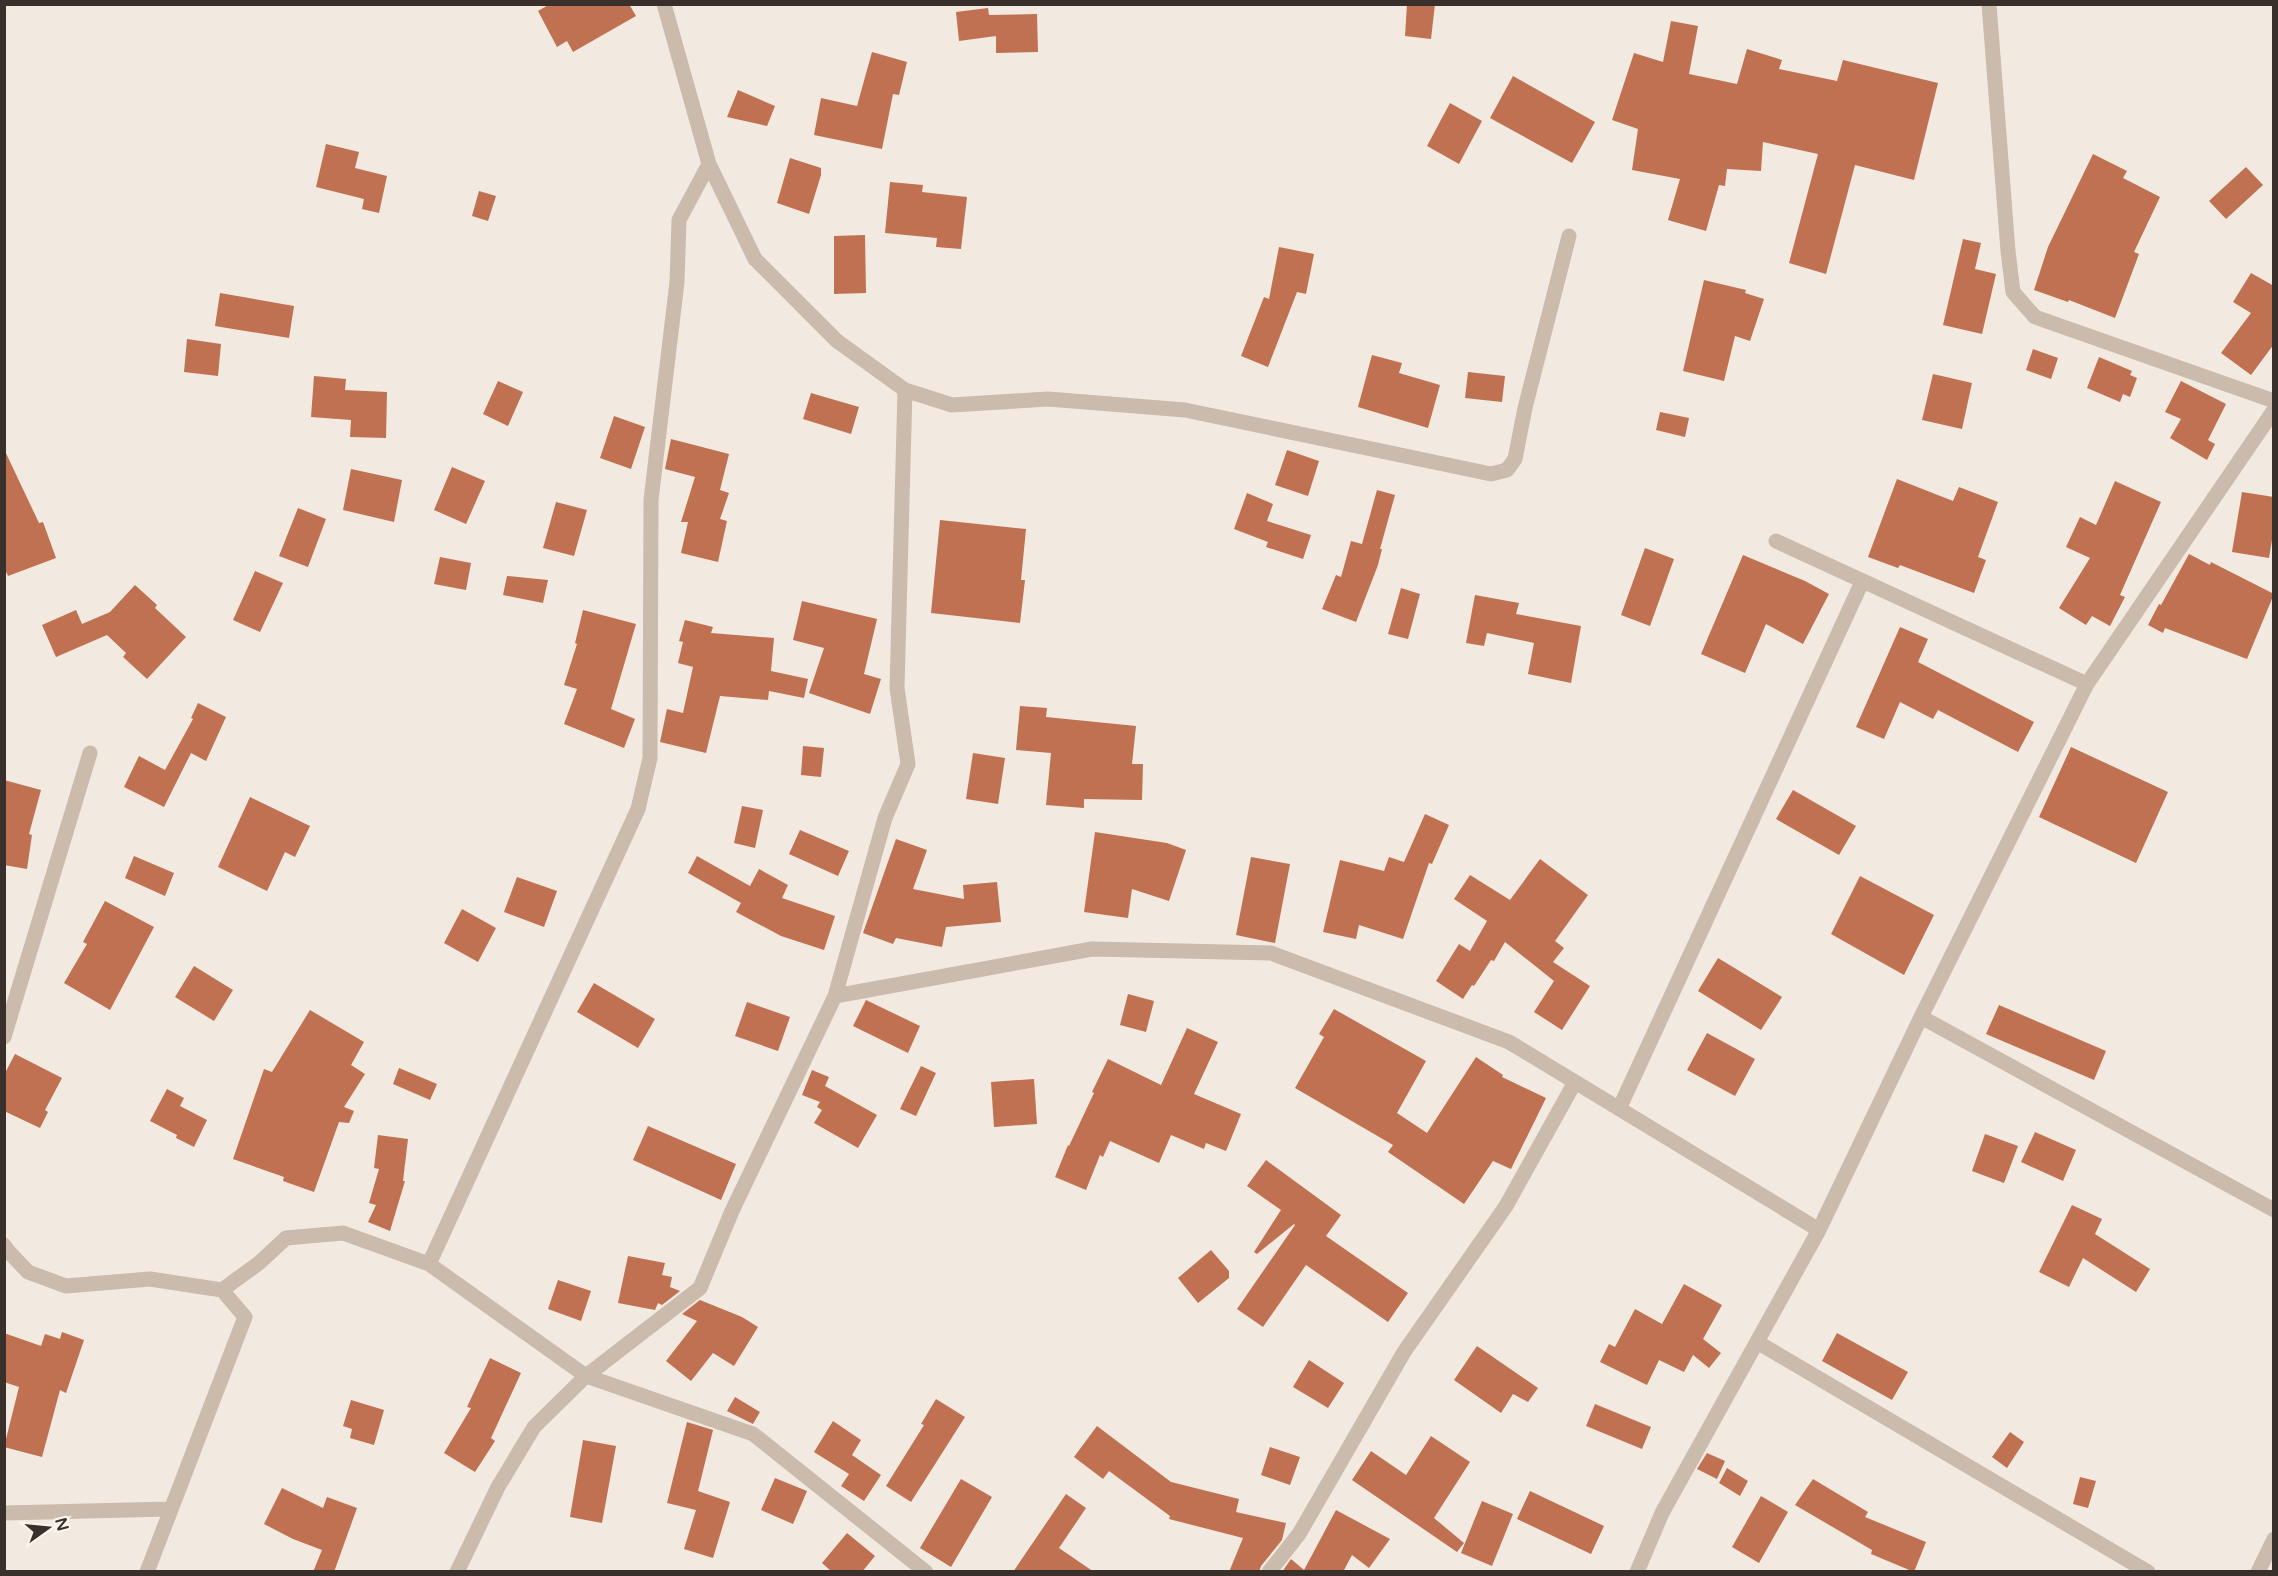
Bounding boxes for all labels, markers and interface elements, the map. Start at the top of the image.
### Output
north arrow [18,1498,78,1558]
text: N [50,1516,73,1533]

